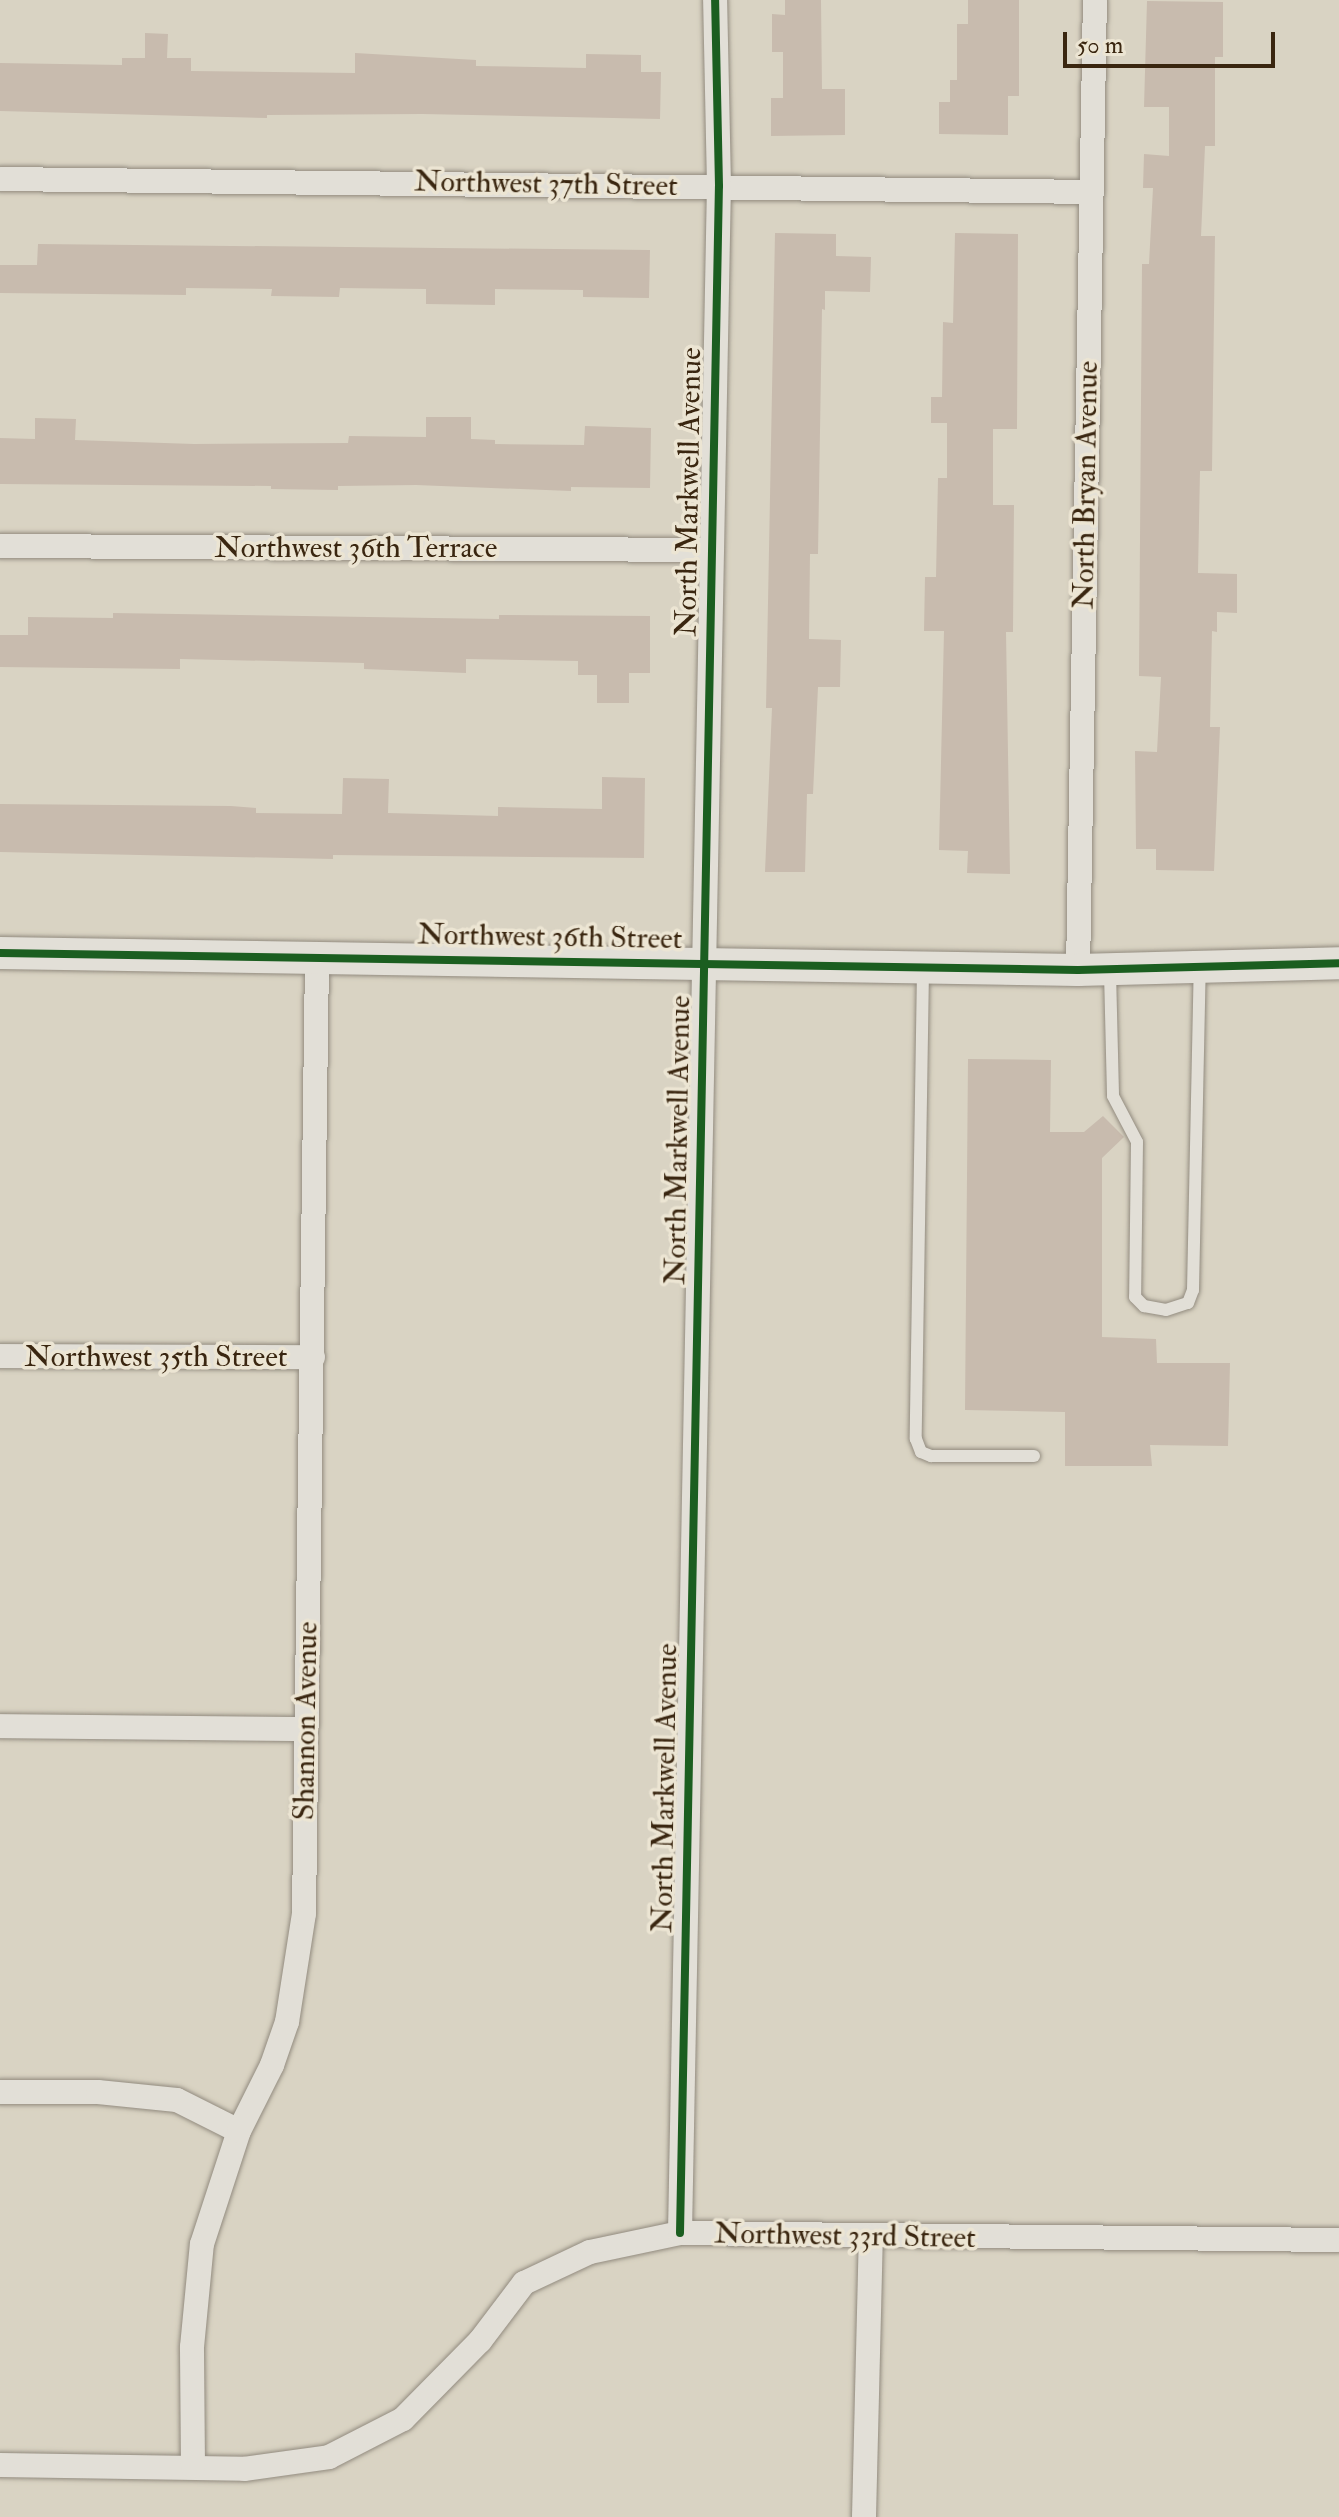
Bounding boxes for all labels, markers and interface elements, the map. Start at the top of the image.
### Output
scale bar [1067,16,1279,66]
text: 50 m [1077,30,1123,61]
street label: Northwest 37th Street [414,164,678,204]
street label: North Markwell Avenue [668,347,710,637]
street label: North Bryan Avenue [1066,361,1106,609]
street label: Northwest 36th Terrace [215,530,497,566]
street label: Northwest 36th Street [417,917,683,957]
street label: North Markwell Avenue [657,995,699,1285]
street label: Northwest 35th Street [25,1339,287,1375]
street label: Shannon Avenue [286,1621,326,1821]
street label: North Markwell Avenue [644,1643,686,1933]
street label: Northwest 33rd Street [714,2216,976,2256]

